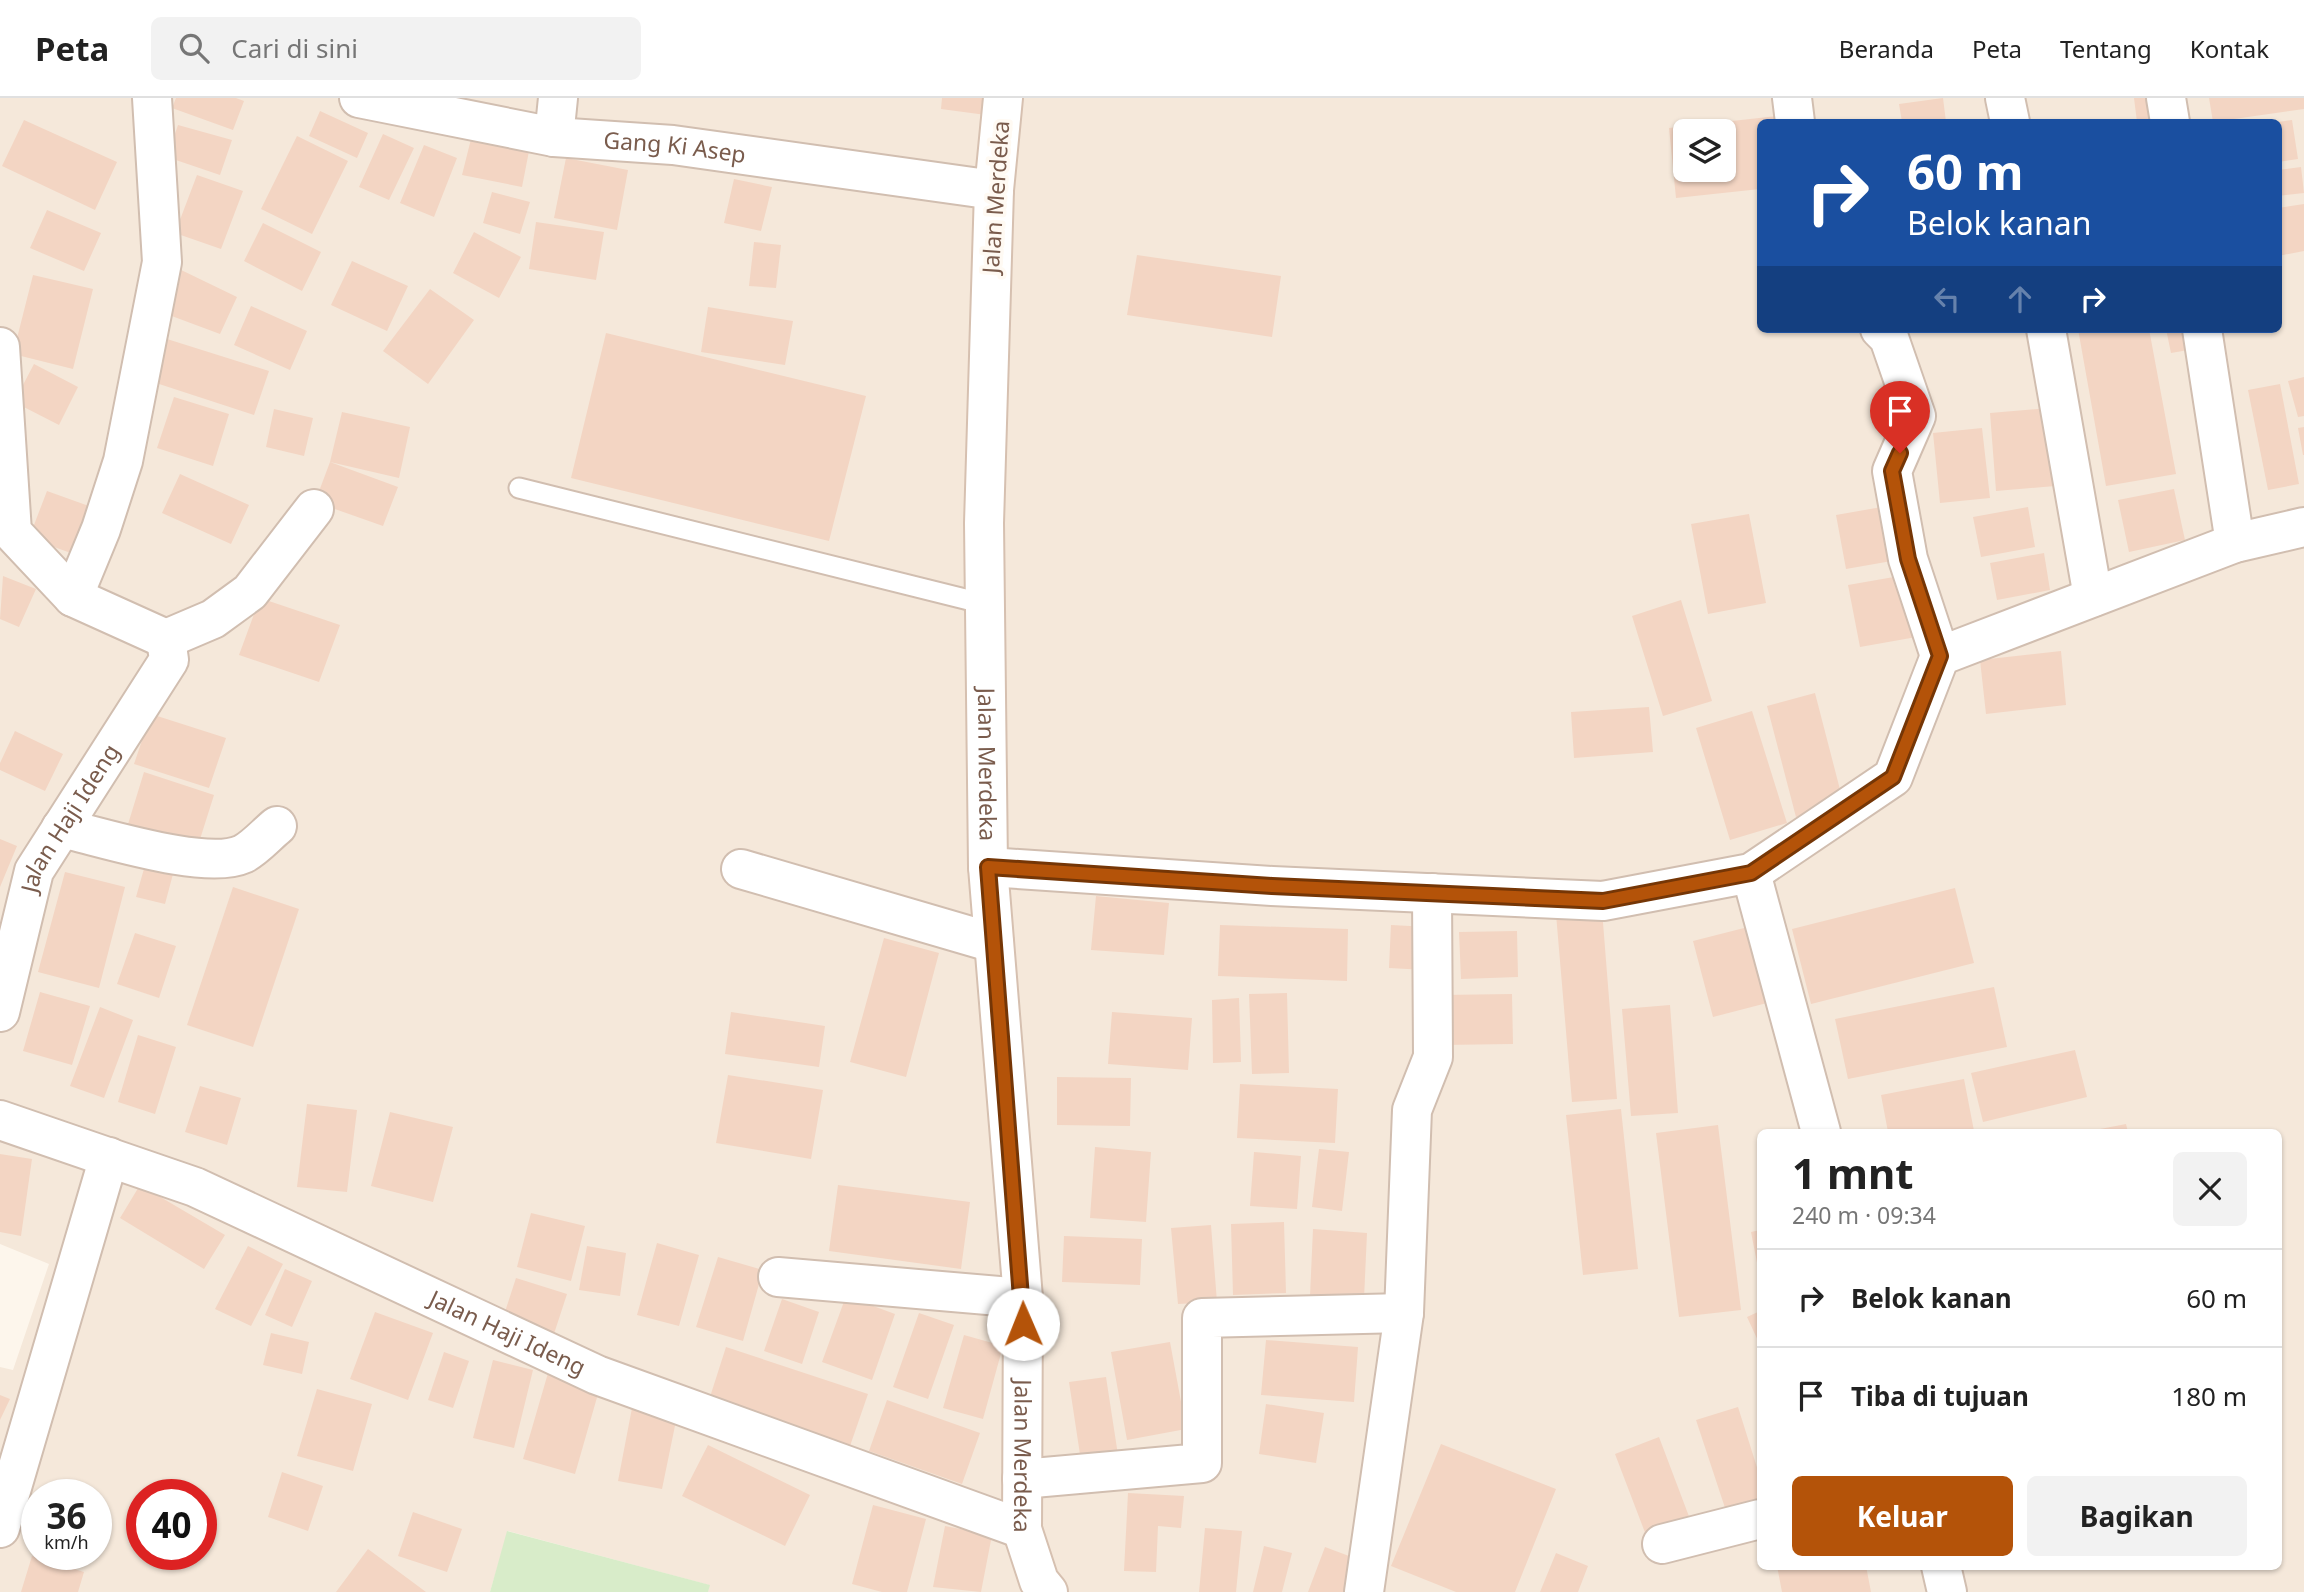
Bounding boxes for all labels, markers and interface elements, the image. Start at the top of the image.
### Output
search box [151,17,641,80]
text: Peta [35,26,109,71]
icon: search [175,29,213,67]
text: Cari di sini [231,30,358,66]
text: Beranda [1839,32,1934,65]
text: Peta [1972,32,2022,65]
text: Tentang [2060,32,2152,65]
text: Kontak [2190,32,2269,65]
street label: Jalan Merdeka [974,119,1016,277]
map controls [1673,119,1736,182]
button: layers [1673,119,1736,182]
street label: Gang Ki Asep [602,123,748,170]
text: 60 m [1907,138,2024,204]
icon: right [1792,147,1883,238]
text: Belok kanan [1907,201,2091,244]
icon: left [1928,280,1966,318]
icon: ahead [2001,280,2039,318]
icon: right [2074,280,2112,318]
pin [1870,381,1930,453]
icon: arrive [1881,392,1919,430]
street label: Jalan Merdeka [971,685,1005,841]
street label: Jalan Haji Ideng [12,737,126,898]
text: 1 mnt [1792,1144,1913,1201]
button: close [2173,1152,2247,1226]
text: 240 m · 09:34 [1792,1199,1936,1231]
icon: right [1792,1279,1830,1317]
text: Belok kanan [1851,1280,2012,1316]
text: 60 m [2186,1280,2247,1316]
street label: Jalan Haji Ideng [422,1281,591,1383]
position arrow [986,1287,1060,1361]
street label: Jalan Merdeka [1007,1377,1040,1533]
icon: arrive [1792,1377,1830,1415]
text: Tiba di tujuan [1851,1378,2029,1414]
text: 180 m [2171,1378,2247,1414]
button: Keluar [1792,1476,2013,1556]
button: Bagikan [2027,1476,2247,1556]
speed limit sign: 40 [126,1479,217,1570]
text: 36 [46,1492,87,1539]
text: km/h [44,1530,89,1554]

